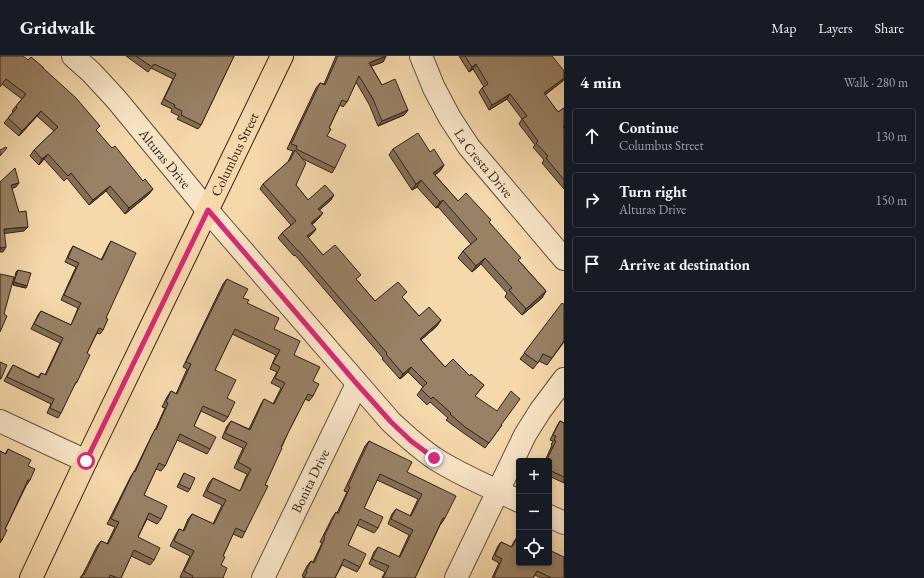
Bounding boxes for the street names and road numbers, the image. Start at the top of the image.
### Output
street label: Columbus Street [206,109,263,199]
street label: Alturas Drive [134,124,195,193]
street label: La Cresta Drive [450,125,517,202]
street label: Bonita Drive [287,445,333,516]

